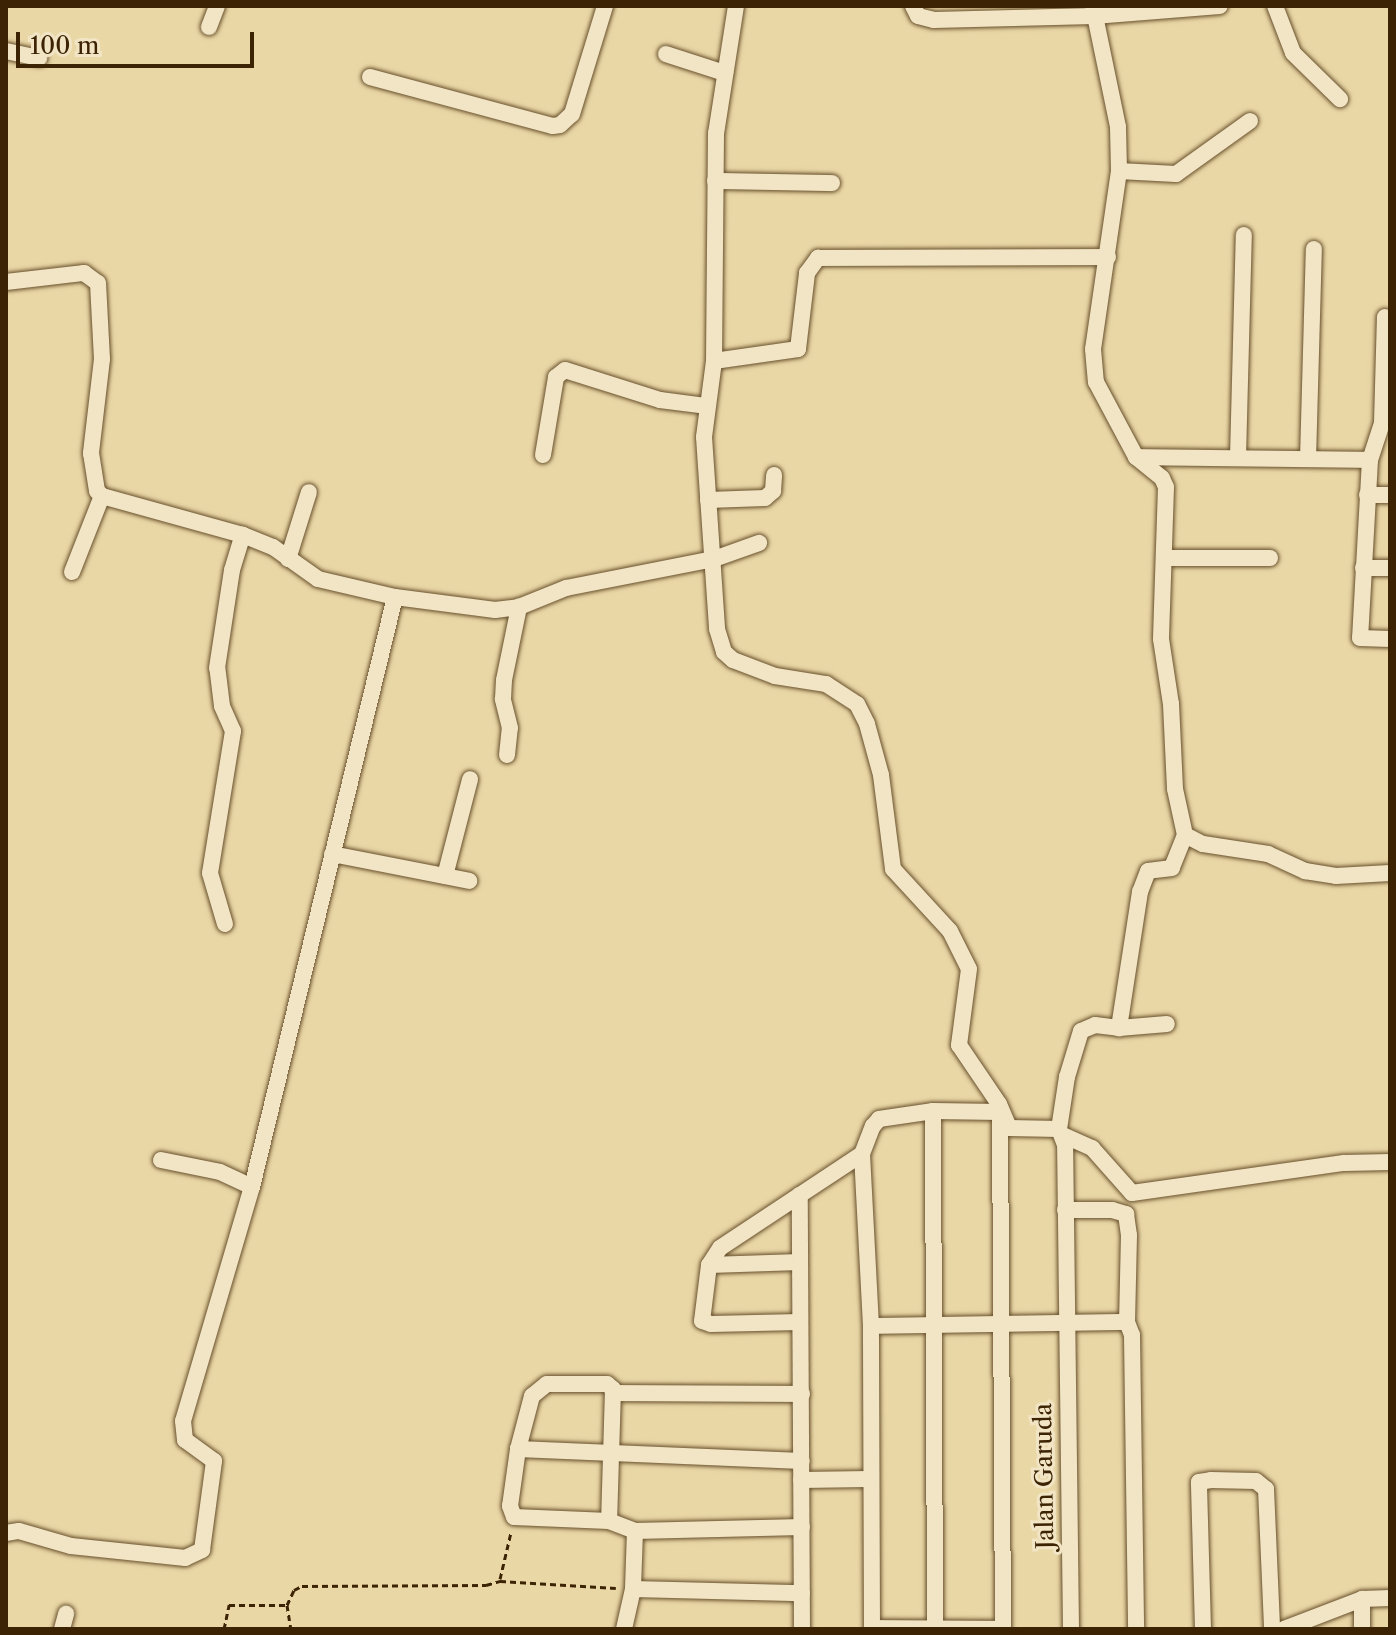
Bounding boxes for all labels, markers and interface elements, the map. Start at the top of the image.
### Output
scale bar [20,16,258,66]
text: 100 m [30,31,99,60]
street label: Jalan Garuda [1028,1403,1060,1549]

